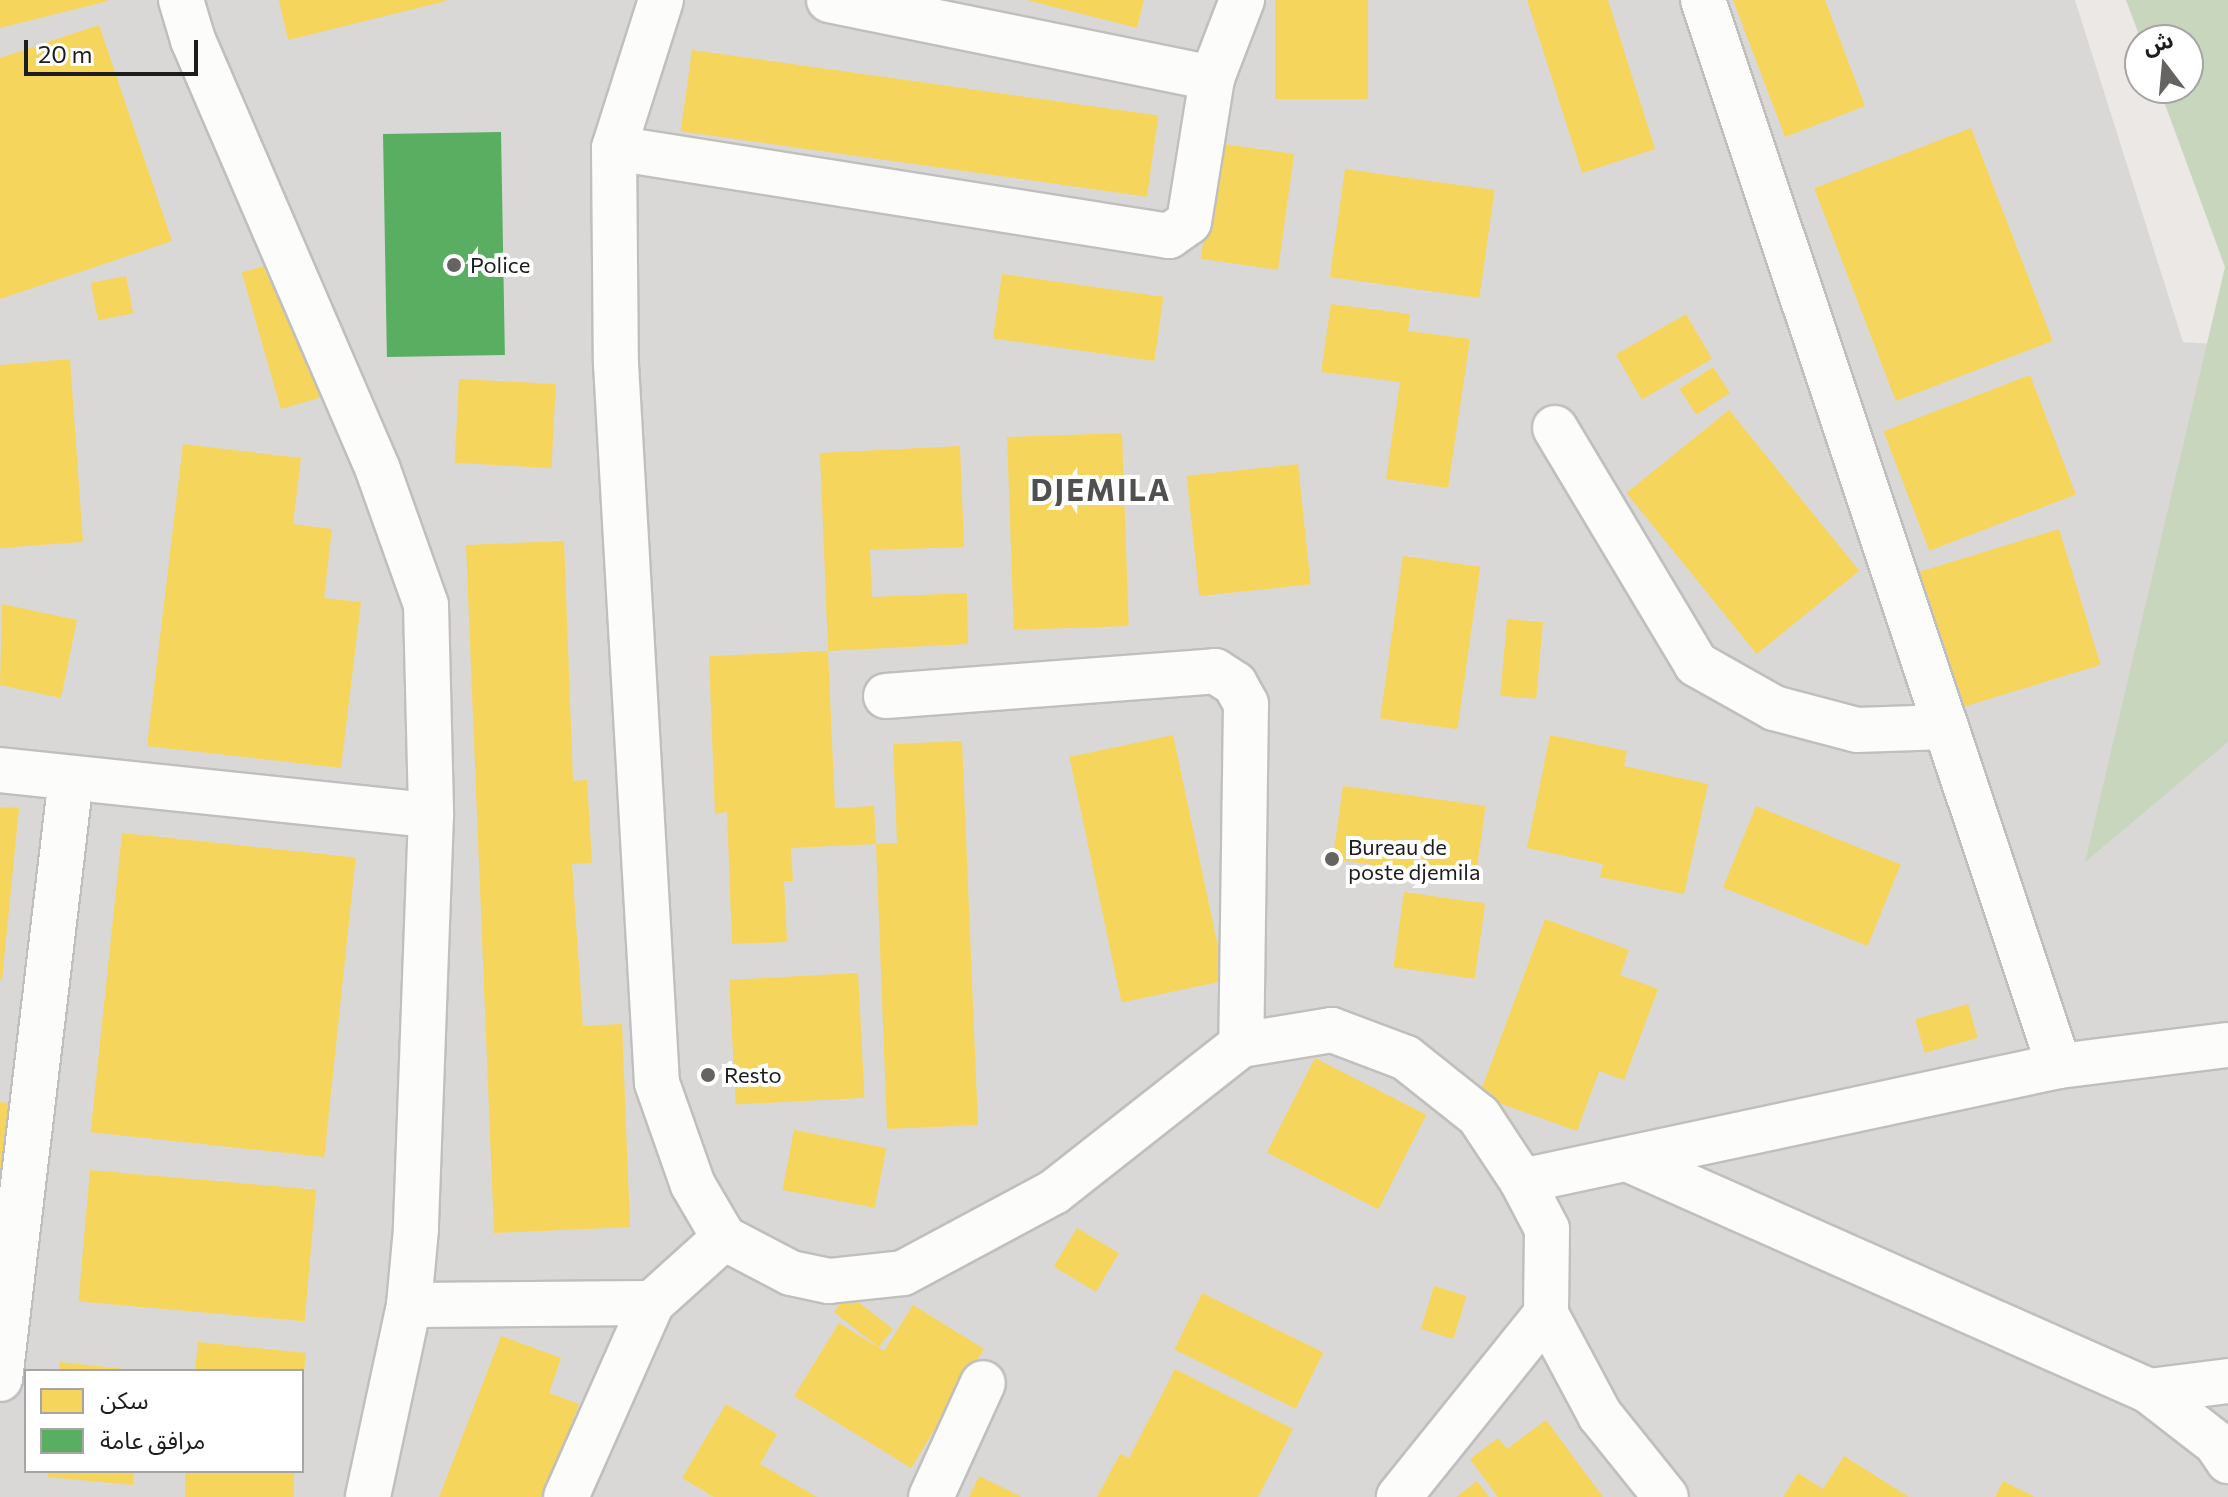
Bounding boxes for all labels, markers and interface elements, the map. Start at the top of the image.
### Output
scale bar [28,24,202,74]
north arrow [2124,24,2204,104]
text: ش [2140,25,2176,60]
text: 20 m [38,39,92,68]
place label: Police [470,252,530,278]
marker: Police [445,256,463,274]
district label: DJEMILA [1031,471,1171,507]
place label: Bureau de poste djemila [1348,833,1480,884]
marker: Bureau de poste djemila [1323,850,1341,868]
place label: Resto [724,1062,782,1088]
marker: Resto [699,1066,717,1084]
legend [24,1369,304,1473]
text: سكن [100,1385,149,1414]
text: مرافق عامة [100,1425,205,1454]

